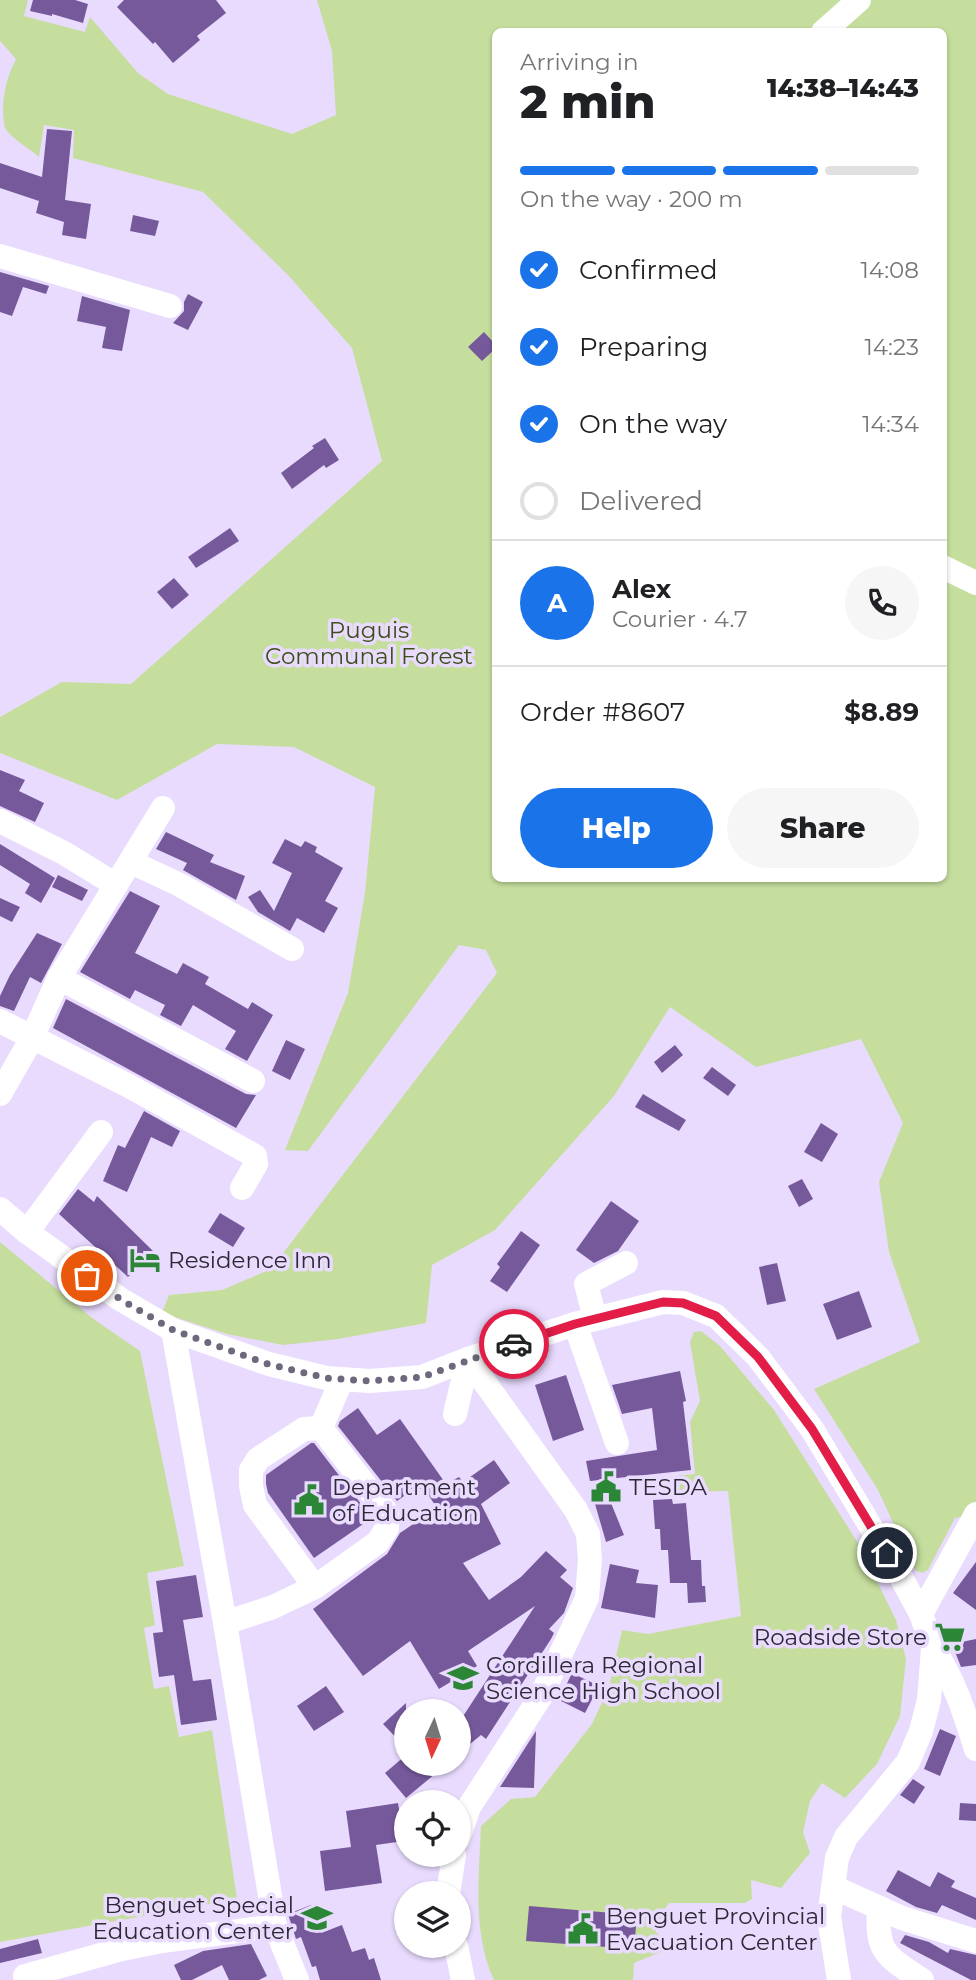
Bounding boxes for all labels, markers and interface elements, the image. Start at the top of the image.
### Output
text: Arriving in [520,48,639,76]
text: 14:38–14:43 [767,72,919,104]
text: 2 min [520,73,655,130]
text: On the way · 200 m [520,185,743,213]
icon: check [520,251,558,289]
text: Confirmed [579,254,718,286]
text: 14:08 [861,256,919,284]
icon: check [520,328,558,366]
text: Preparing [579,331,708,363]
text: 14:23 [864,333,919,361]
icon: check [520,405,558,443]
text: On the way [579,408,727,440]
text: 14:34 [862,410,919,438]
text: Delivered [579,485,703,517]
button: phone [845,566,919,640]
text: Alex [612,573,671,605]
text: A [547,587,567,619]
text: Courier · 4.7 [612,605,748,633]
park label: Puguis Communal Forest [265,616,473,670]
text: Order #8607 [520,696,685,728]
text: $8.89 [844,696,919,728]
button: Help [520,788,713,868]
button: Share [727,788,919,868]
hotel icon: Residence Inn [128,1243,162,1277]
pin [57,1246,117,1306]
place label: Residence Inn [168,1246,332,1274]
icon: bag [68,1257,106,1295]
courier [479,1309,549,1379]
icon: car [495,1325,533,1363]
public building icon: TESDA [589,1470,623,1504]
place label: Department of Education [332,1473,479,1527]
place label: TESDA [629,1473,708,1501]
public building icon: Department of Education [292,1483,326,1517]
pin [857,1523,917,1583]
icon: home [868,1534,906,1572]
supermarket icon: Roadside Store [933,1620,967,1654]
place label: Roadside Store [754,1623,927,1651]
place label: Cordillera Regional Science High School [486,1651,721,1705]
school or university icon: Cordillera Regional Science High School [446,1661,480,1695]
north arrow [394,1699,471,1776]
map controls [394,1699,471,1958]
button: locate [394,1790,471,1867]
button: layers [394,1881,471,1958]
place label: Benguet Special Education Center [92,1891,294,1945]
school or university icon: Benguet Special Education Center [300,1901,334,1935]
place label: Benguet Provincial Evacuation Center [606,1902,825,1956]
public building icon: Benguet Provincial Evacuation Center [566,1912,600,1946]

